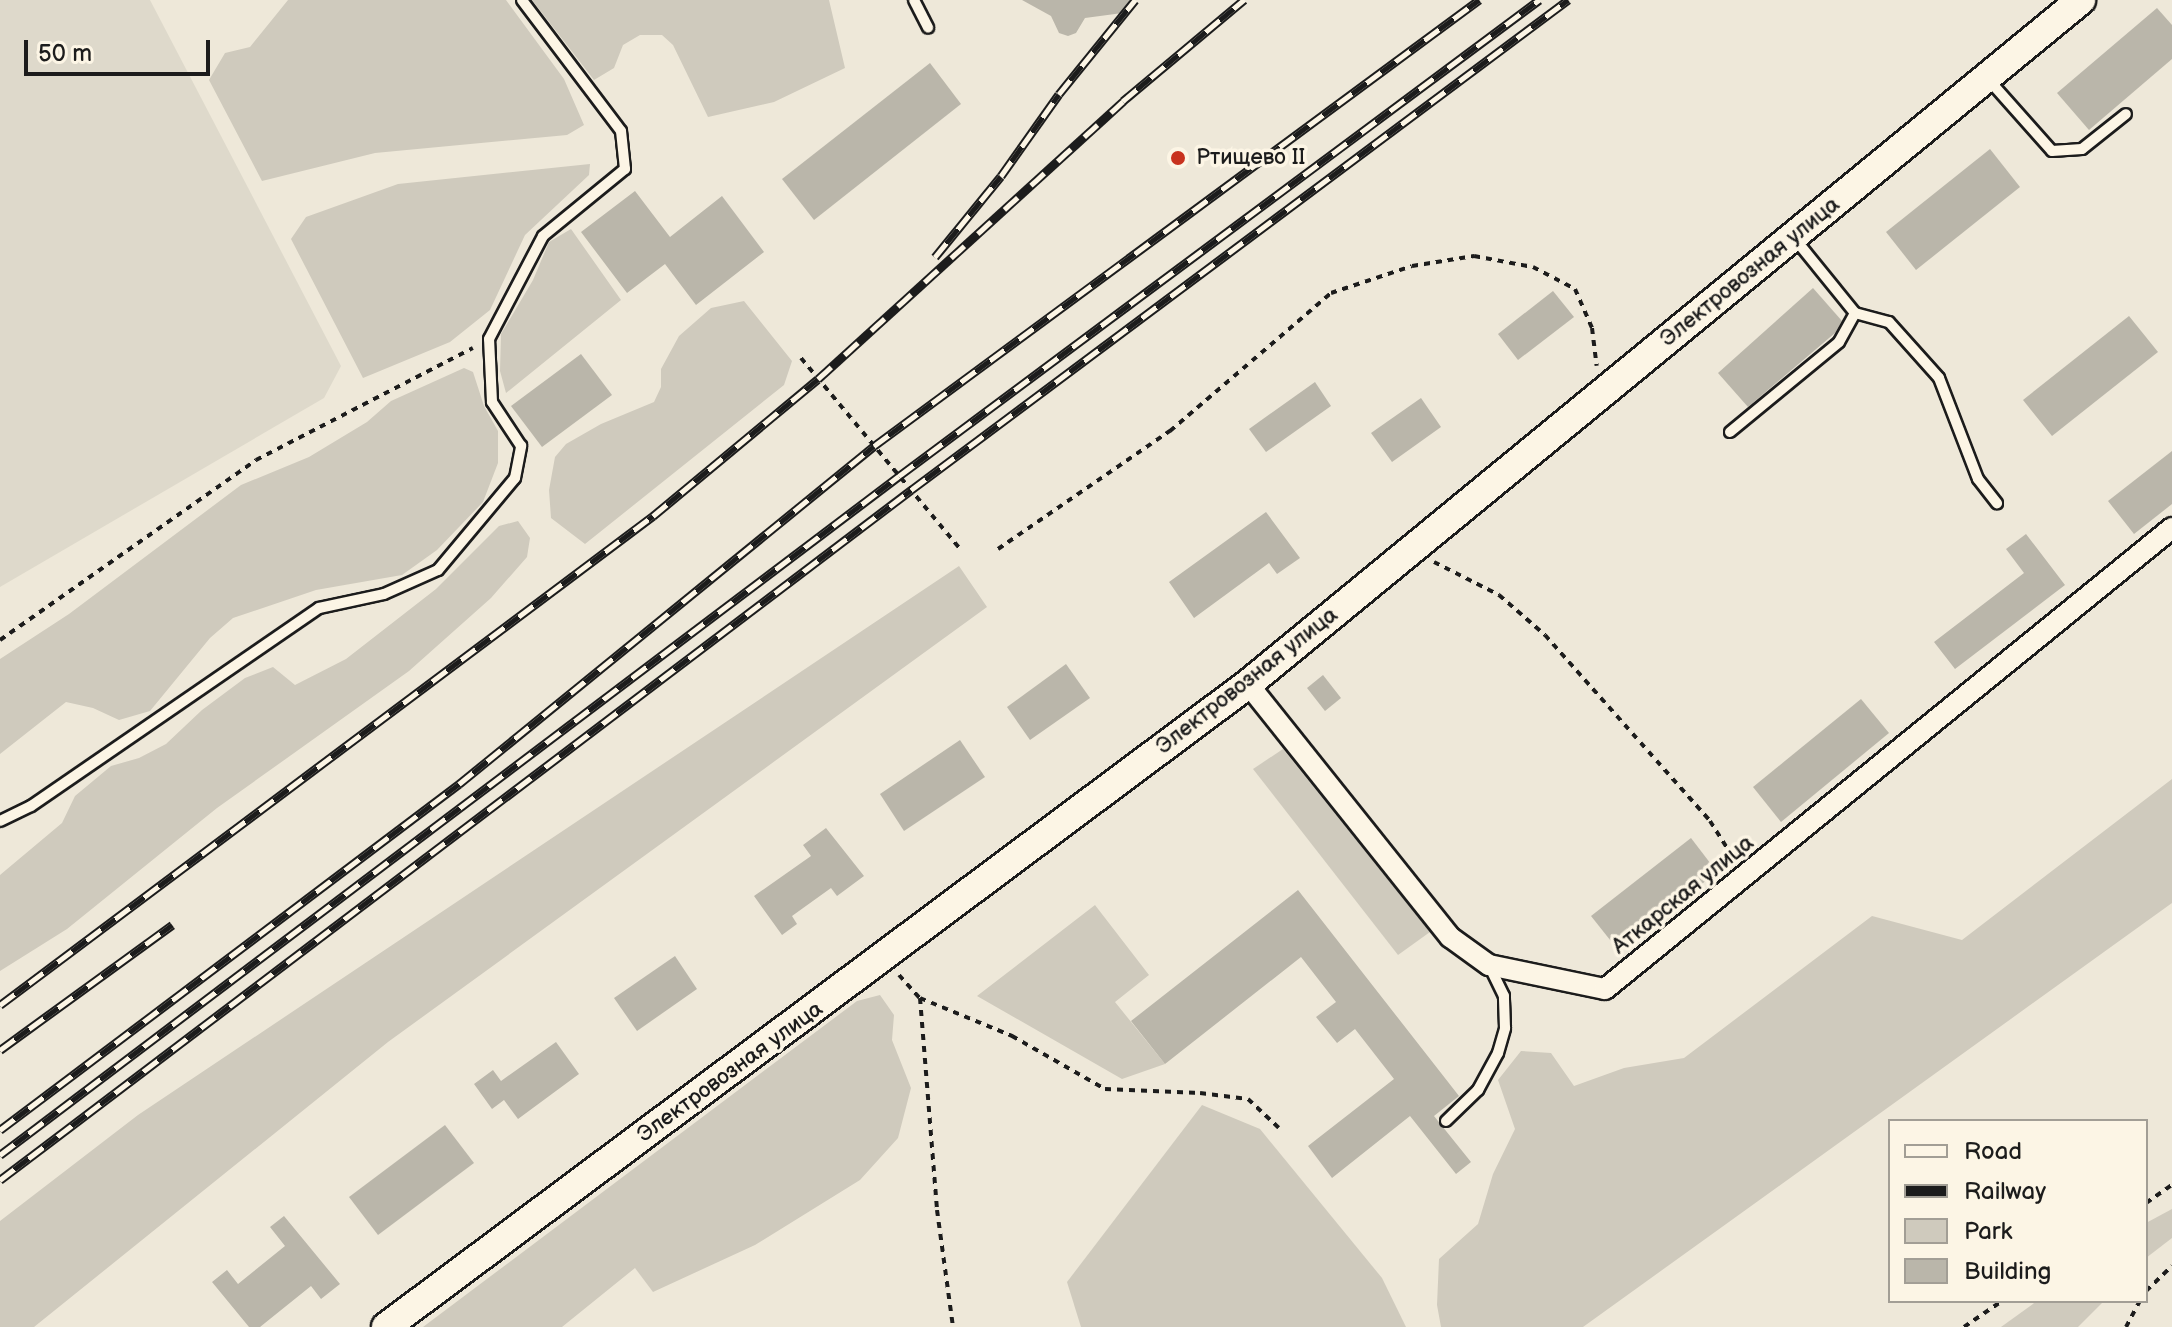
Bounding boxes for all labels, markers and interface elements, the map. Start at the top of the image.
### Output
scale bar [28,24,214,74]
text: 50 m [38,39,92,68]
place label: Ртищево II [1196,145,1305,171]
marker: Ртищево II [1167,147,1189,169]
street label: Электровозная улица [1655,191,1845,353]
street label: Электровозная улица [1151,602,1343,760]
street label: Аткарская улица [1607,830,1759,960]
street label: Электровозная улица [632,996,828,1148]
legend [1888,1119,2148,1303]
text: Road [1964,1137,2022,1166]
text: Railway [1964,1177,2046,1206]
text: Park [1964,1217,2012,1246]
text: Building [1964,1257,2051,1286]

